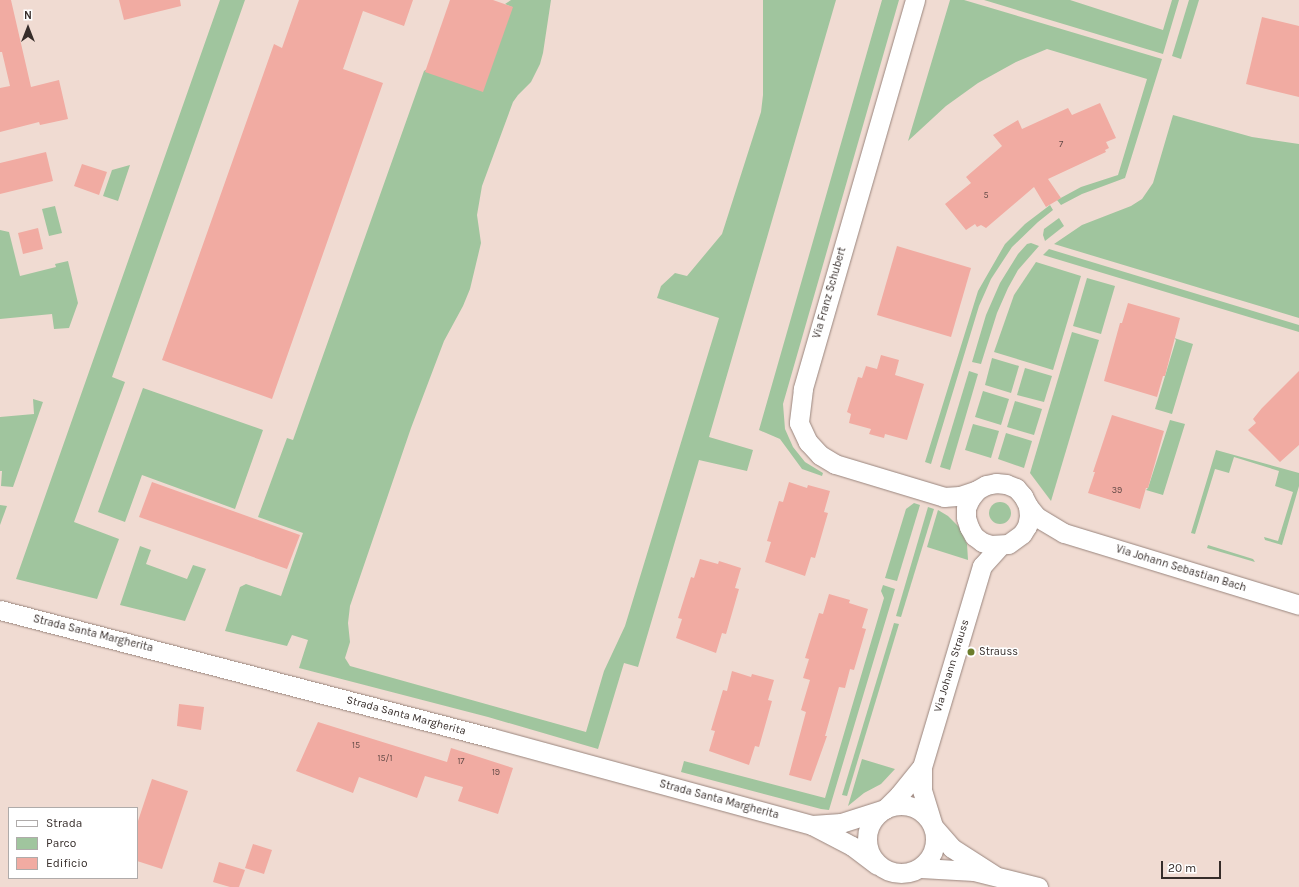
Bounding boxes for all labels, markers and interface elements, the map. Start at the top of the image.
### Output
north arrow [8,8,48,48]
text: N [24,9,32,22]
house number: 7 [1059,139,1063,149]
house number: 5 [983,190,989,200]
street label: Via Franz Schubert [811,246,849,340]
house number: 39 [1112,485,1122,495]
street label: Via Johann Sebastian Bach [1114,543,1248,595]
street label: Strada Santa Margherita [32,613,154,655]
street label: Via Johann Strauss [932,618,972,714]
place label: Strauss [979,645,1018,659]
marker: Strauss [966,647,976,657]
street label: Strada Santa Margherita [345,694,467,738]
house number: 15 [352,740,360,750]
house number: 15/1 [378,753,392,763]
house number: 17 [457,756,465,766]
house number: 19 [492,767,500,777]
street label: Strada Santa Margherita [658,778,780,822]
legend [8,807,138,879]
text: Strada [46,816,82,830]
text: Parco [46,836,76,850]
scale bar [1163,853,1223,879]
text: Edificio [46,856,87,870]
text: 20 m [1168,861,1196,875]

